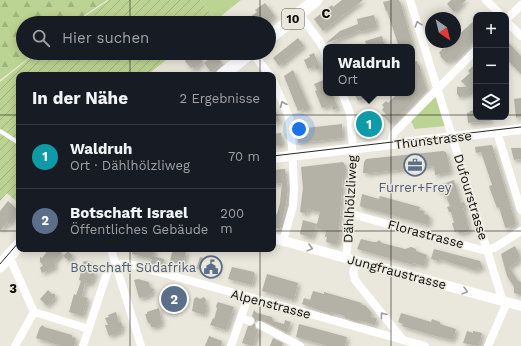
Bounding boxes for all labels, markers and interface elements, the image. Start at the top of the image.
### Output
text: C [322,6,331,21]
road number: 10 [282,9,304,29]
north arrow [425,12,461,48]
map controls [473,12,509,120]
button: + [473,12,509,48]
search box [16,16,276,60]
one-way arrow [414,21,423,28]
icon: search [30,27,52,49]
text: Hier suchen [62,29,149,47]
popup [323,44,415,96]
button: − [473,48,509,84]
text: Waldruh [338,54,400,72]
text: Ort [338,72,358,87]
button: layers [473,84,509,120]
text: In der Nähe [32,88,128,108]
text: 2 Ergebnisse [179,91,260,106]
one-way arrow [280,101,288,108]
pin: 1 [356,109,382,139]
your location [289,119,309,139]
street label: Thunstrasse [394,128,472,152]
text: Waldruh [70,140,132,158]
text: 1 [42,149,48,164]
text: 70 m [228,149,260,164]
office icon: Furrer+Frey [402,152,428,178]
street label: Dufourstrasse [451,152,491,242]
street label: Dählhölzliweg [340,155,360,243]
text: Ort · Dählhölzliweg [70,158,190,173]
place label: Furrer+Frey [379,180,452,195]
text: Botschaft Israel [70,204,188,222]
text: 200 m [220,206,244,236]
text: 2 [41,213,49,228]
street label: Florastrasse [386,217,466,251]
text: Öffentliches Gebäude [70,222,208,237]
one-way arrow [306,243,313,252]
street label: Jungfraustrasse [346,252,448,292]
public building icon: Botschaft Südafrika [198,254,224,280]
place label: Botschaft Südafrika [70,260,197,275]
text: 3 [9,281,17,296]
pin: 2 [161,284,187,314]
street label: Alpenstrasse [229,286,313,322]
one-way arrow [461,286,468,295]
one-way arrow [381,313,388,320]

